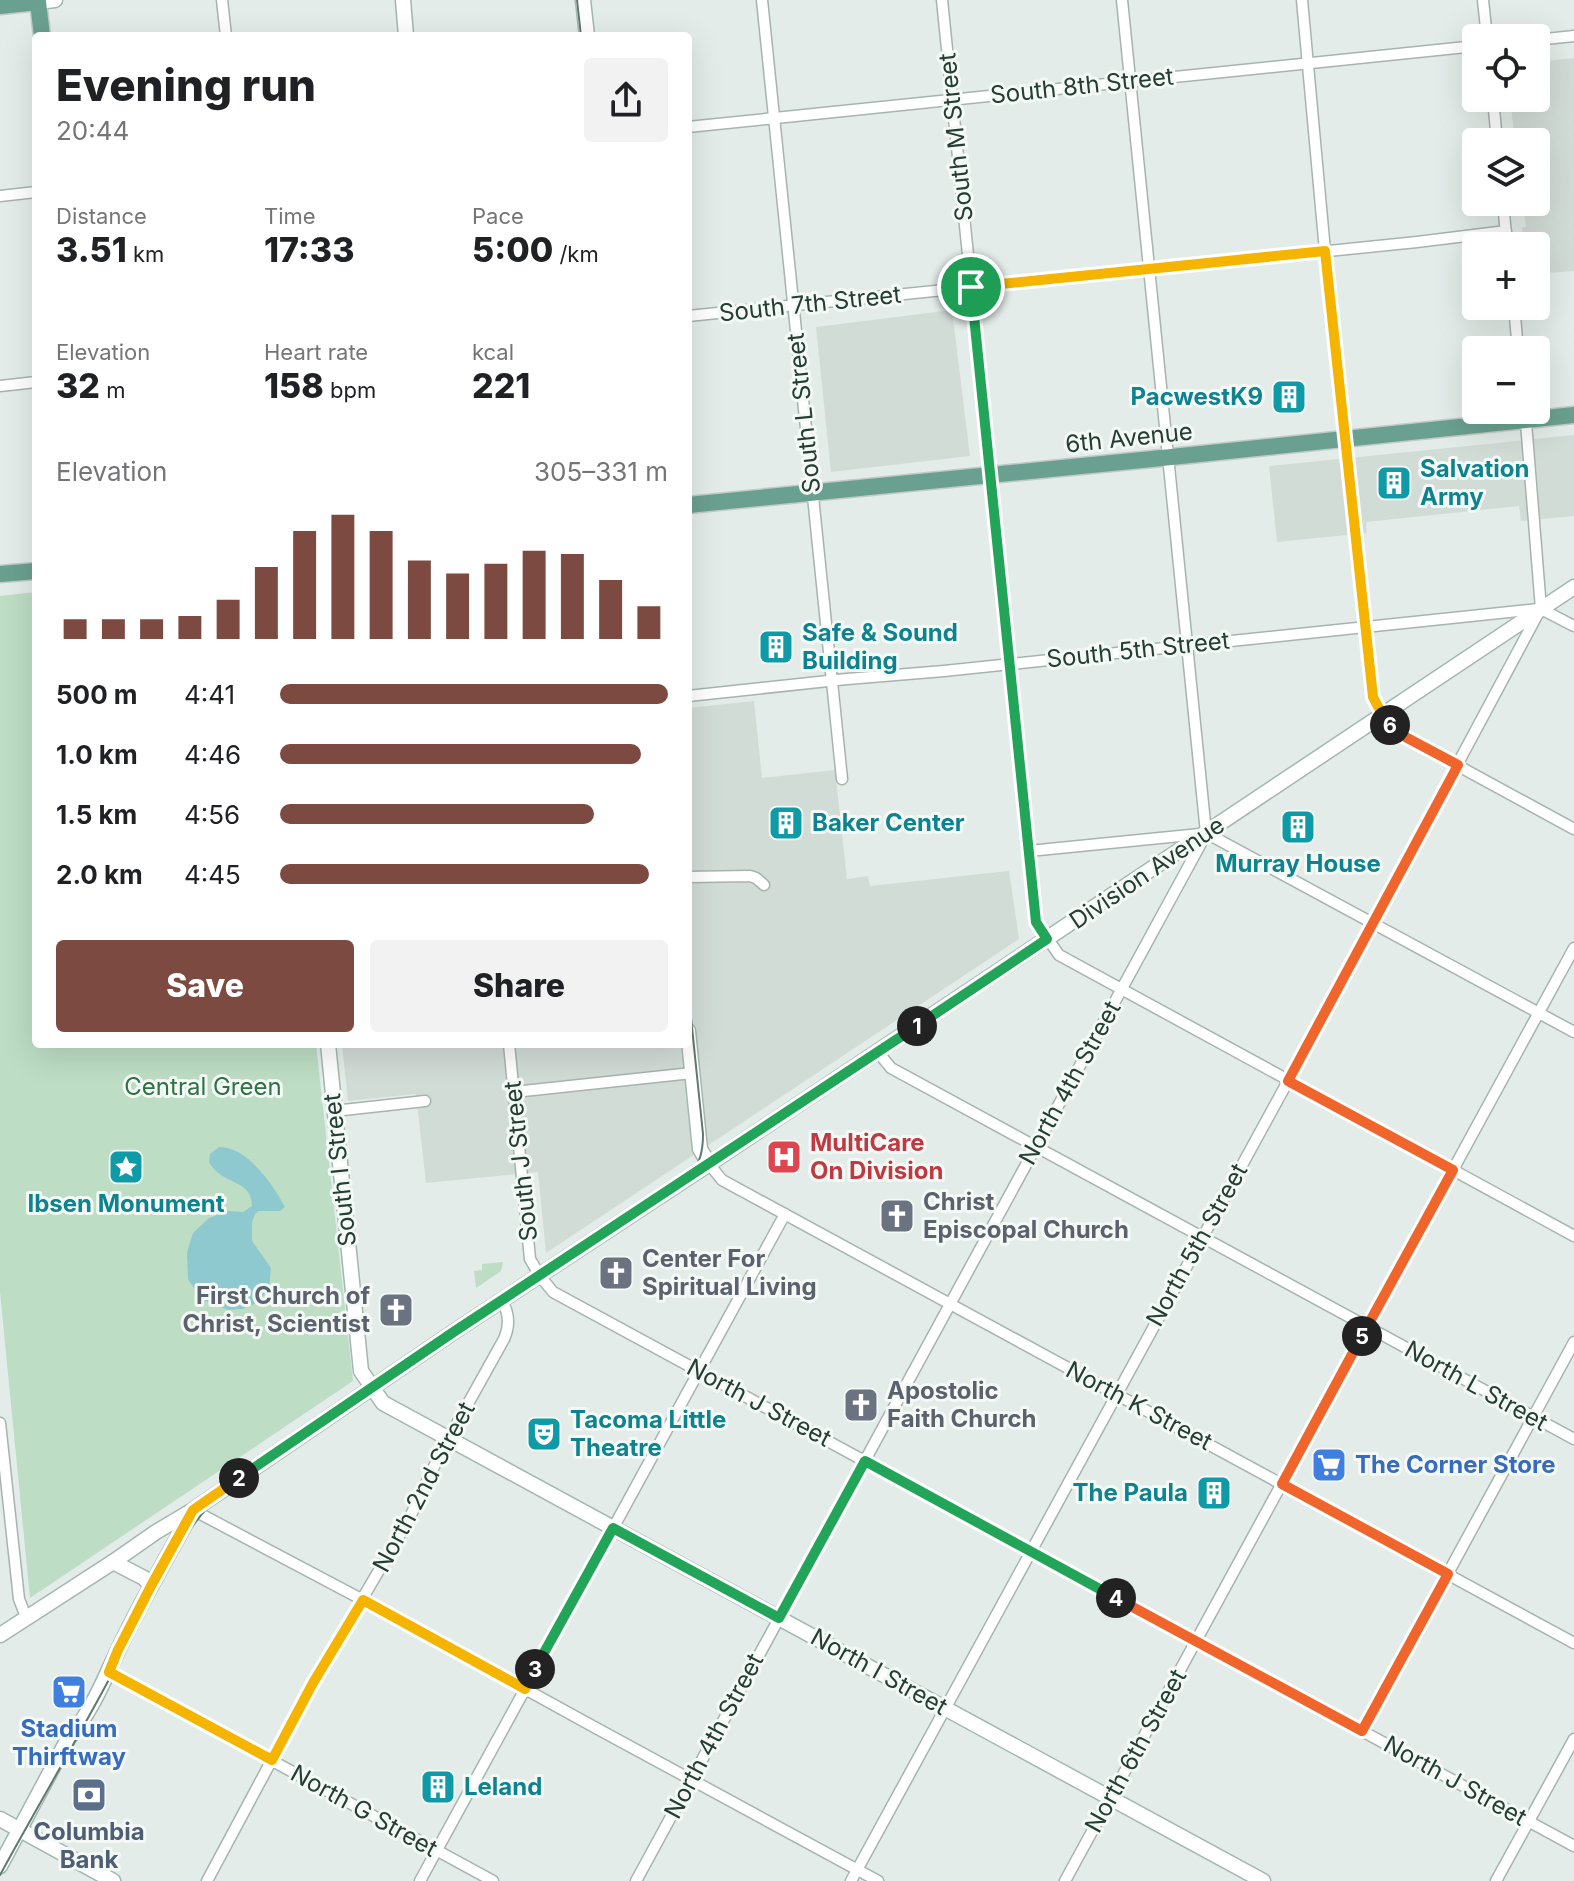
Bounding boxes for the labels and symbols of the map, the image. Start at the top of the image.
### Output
street label: South M Street [932,51,979,223]
street label: South 8th Street [989,61,1175,110]
pin [937,253,1005,321]
street label: South 7th Street [717,280,903,327]
street label: South L Street [781,331,826,495]
building icon: PacwestK9 [1270,378,1308,416]
place label: PacwestK9 [1131,382,1263,411]
street label: 6th Avenue [1064,416,1194,459]
place label: Salvation Army [1420,454,1529,511]
building icon: Salvation Army [1375,464,1413,502]
place label: Safe & Sound Building [802,618,958,675]
street label: South 5th Street [1045,625,1231,674]
building icon: Safe & Sound Building [757,628,795,666]
pin: 6 [1370,705,1410,745]
building icon: Baker Center [767,804,805,842]
place label: Baker Center [812,808,965,837]
building icon: Murray House [1279,808,1317,846]
street label: Division Avenue [1064,810,1230,935]
place label: Murray House [1215,849,1381,878]
street label: North 4th Street [1013,996,1127,1170]
pin: 1 [897,1006,937,1046]
park label: Central Green [124,1072,282,1101]
street label: South J Street [498,1079,543,1243]
street label: South I Street [317,1092,362,1248]
place label: MultiCare On Division [810,1128,943,1185]
hospital icon: MultiCare On Division [765,1138,803,1176]
place icon: Ibsen Monument [107,1148,145,1186]
street label: North 5th Street [1140,1158,1253,1331]
place label: Christ Episcopal Church [923,1187,1129,1244]
place label: Ibsen Monument [27,1189,225,1218]
church icon: Christ Episcopal Church [878,1197,916,1235]
place label: Center For Spiritual Living [642,1244,817,1301]
church icon: Center For Spiritual Living [597,1254,635,1292]
place label: First Church of Christ, Scientist [183,1281,370,1338]
church icon: First Church of Christ, Scientist [377,1291,415,1329]
pin: 5 [1342,1316,1382,1356]
street label: North L Street [1400,1334,1553,1437]
street label: North J Street [682,1352,836,1453]
street label: North K Street [1061,1355,1217,1456]
place label: Apostolic Faith Church [887,1376,1036,1433]
church icon: Apostolic Faith Church [842,1386,880,1424]
street label: North 2nd Street [366,1397,481,1577]
place label: Tacoma Little Theatre [570,1405,726,1462]
theatre icon: Tacoma Little Theatre [525,1415,563,1453]
supermarket icon: The Corner Store [1310,1446,1348,1484]
place label: The Corner Store [1355,1450,1556,1479]
pin: 2 [219,1458,259,1498]
building icon: The Paula [1195,1474,1233,1512]
place label: The Paula [1073,1478,1188,1507]
pin: 4 [1096,1578,1136,1618]
street label: North I Street [806,1622,953,1721]
street label: North 4th Street [658,1648,769,1823]
pin: 3 [515,1649,555,1689]
street label: North 6th Street [1079,1664,1192,1837]
supermarket icon: Stadium Thirftway [50,1673,88,1711]
place label: Stadium Thirftway [12,1714,126,1771]
street label: North J Street [1379,1729,1532,1832]
street label: North G Street [286,1758,443,1863]
building icon: Leland [419,1768,457,1806]
place label: Leland [464,1772,542,1801]
bank icon: Columbia Bank [70,1776,108,1814]
place label: Columbia Bank [33,1817,145,1874]

